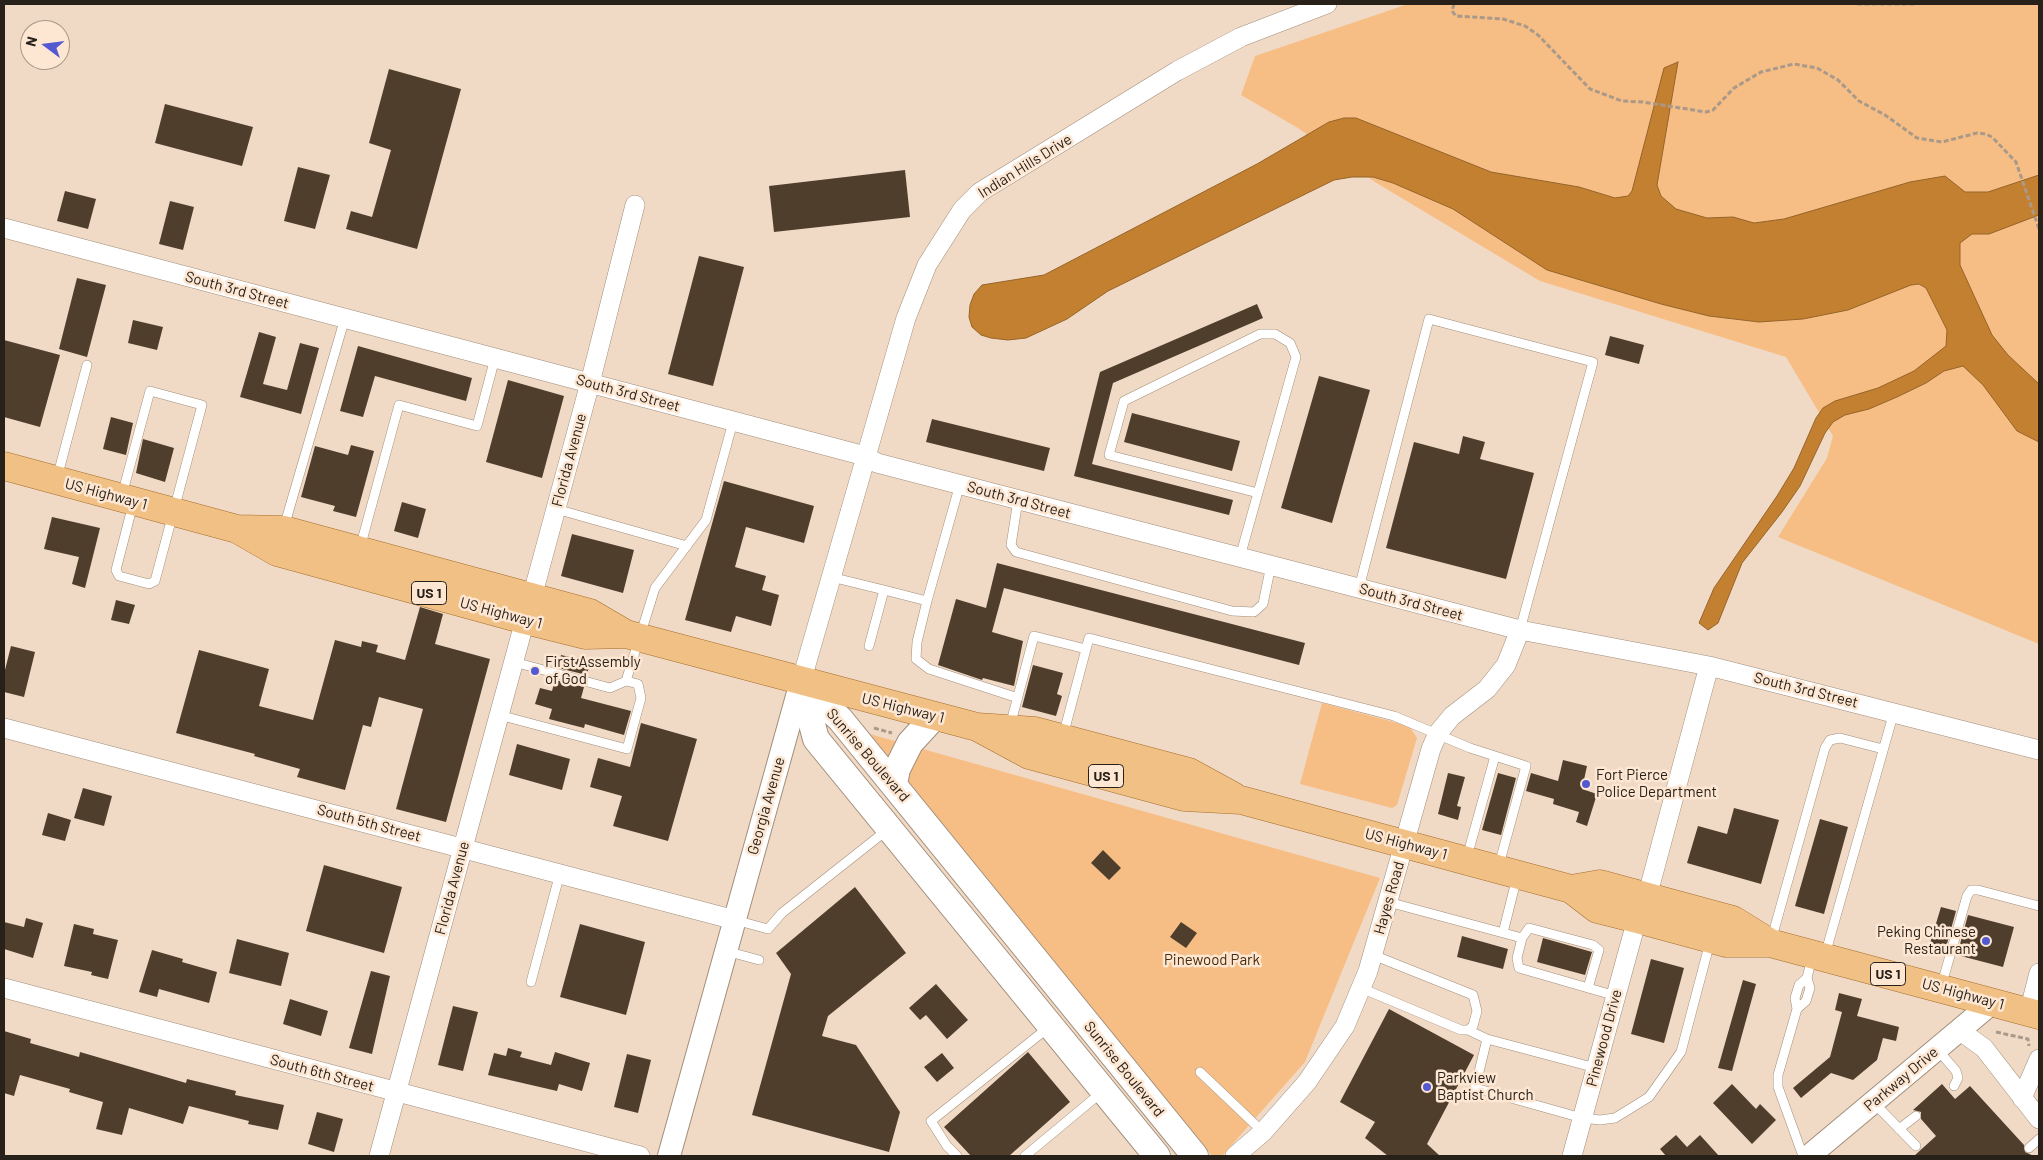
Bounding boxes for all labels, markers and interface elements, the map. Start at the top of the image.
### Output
north arrow [20,20,70,70]
text: N [22,35,40,48]
street label: Indian Hills Drive [975,130,1075,202]
street label: South 3rd Street [183,267,291,313]
street label: South 3rd Street [574,370,682,416]
street label: Florida Avenue [548,411,590,509]
street label: US Highway 1 [63,474,149,514]
street label: South 3rd Street [965,477,1073,523]
street label: South 3rd Street [1357,579,1465,625]
road number: US 1 [412,582,446,604]
street label: US Highway 1 [458,593,544,633]
place label: First Assembly of God [545,653,641,688]
marker: First Assembly of God [529,665,541,677]
street label: South 3rd Street [1752,668,1860,712]
street label: US Highway 1 [860,689,946,727]
street label: Sunrise Boulevard [823,705,913,805]
street label: Georgia Avenue [743,755,789,857]
road number: US 1 [1088,764,1124,788]
place label: Fort Pierce Police Department [1596,766,1717,801]
marker: Fort Pierce Police Department [1580,778,1592,790]
street label: South 5th Street [315,800,423,846]
street label: US Highway 1 [1363,824,1449,864]
street label: Florida Avenue [431,839,473,937]
street label: Hayes Road [1370,859,1408,937]
place label: Peking Chinese Restaurant [1877,923,1976,958]
marker: Peking Chinese Restaurant [1980,935,1992,947]
park label: Pinewood Park [1164,951,1260,969]
road number: US 1 [1870,962,1906,986]
street label: US Highway 1 [1920,974,2006,1014]
street label: Pinewood Drive [1582,987,1626,1089]
street label: Sunrise Boulevard [1080,1018,1168,1120]
street label: Parkway Drive [1860,1043,1942,1115]
street label: South 6th Street [268,1050,376,1096]
place label: Parkview Baptist Church [1437,1069,1534,1104]
marker: Parkview Baptist Church [1421,1081,1433,1093]

